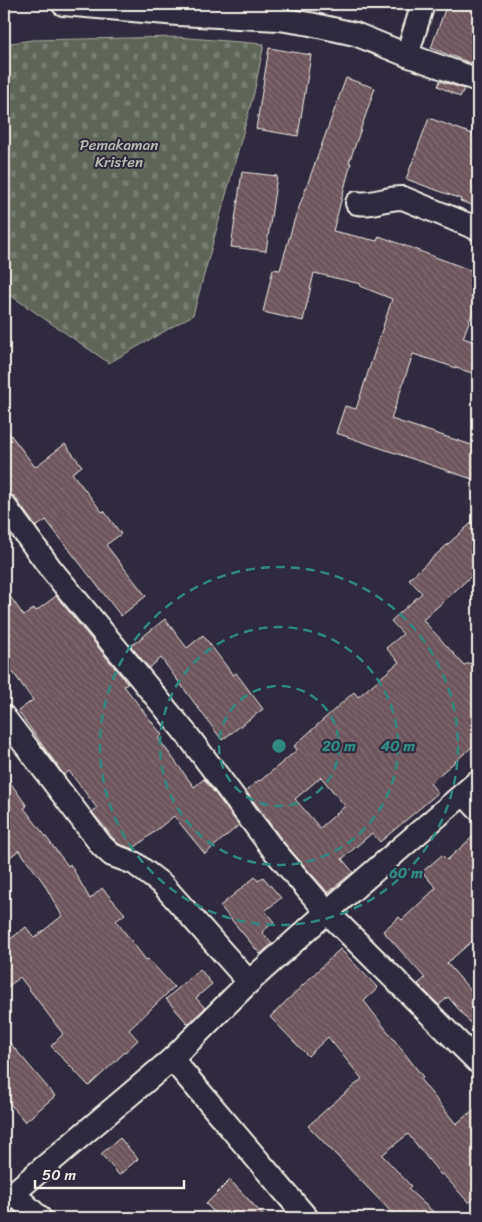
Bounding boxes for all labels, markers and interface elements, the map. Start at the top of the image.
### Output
park label: Pemakaman Kristen [80,132,158,175]
text: 20 m [321,733,356,759]
text: 40 m [380,733,416,759]
centre of rings [270,737,288,755]
text: 60 m [388,860,423,886]
scale bar [35,1157,184,1189]
text: 50 m [42,1162,77,1188]

